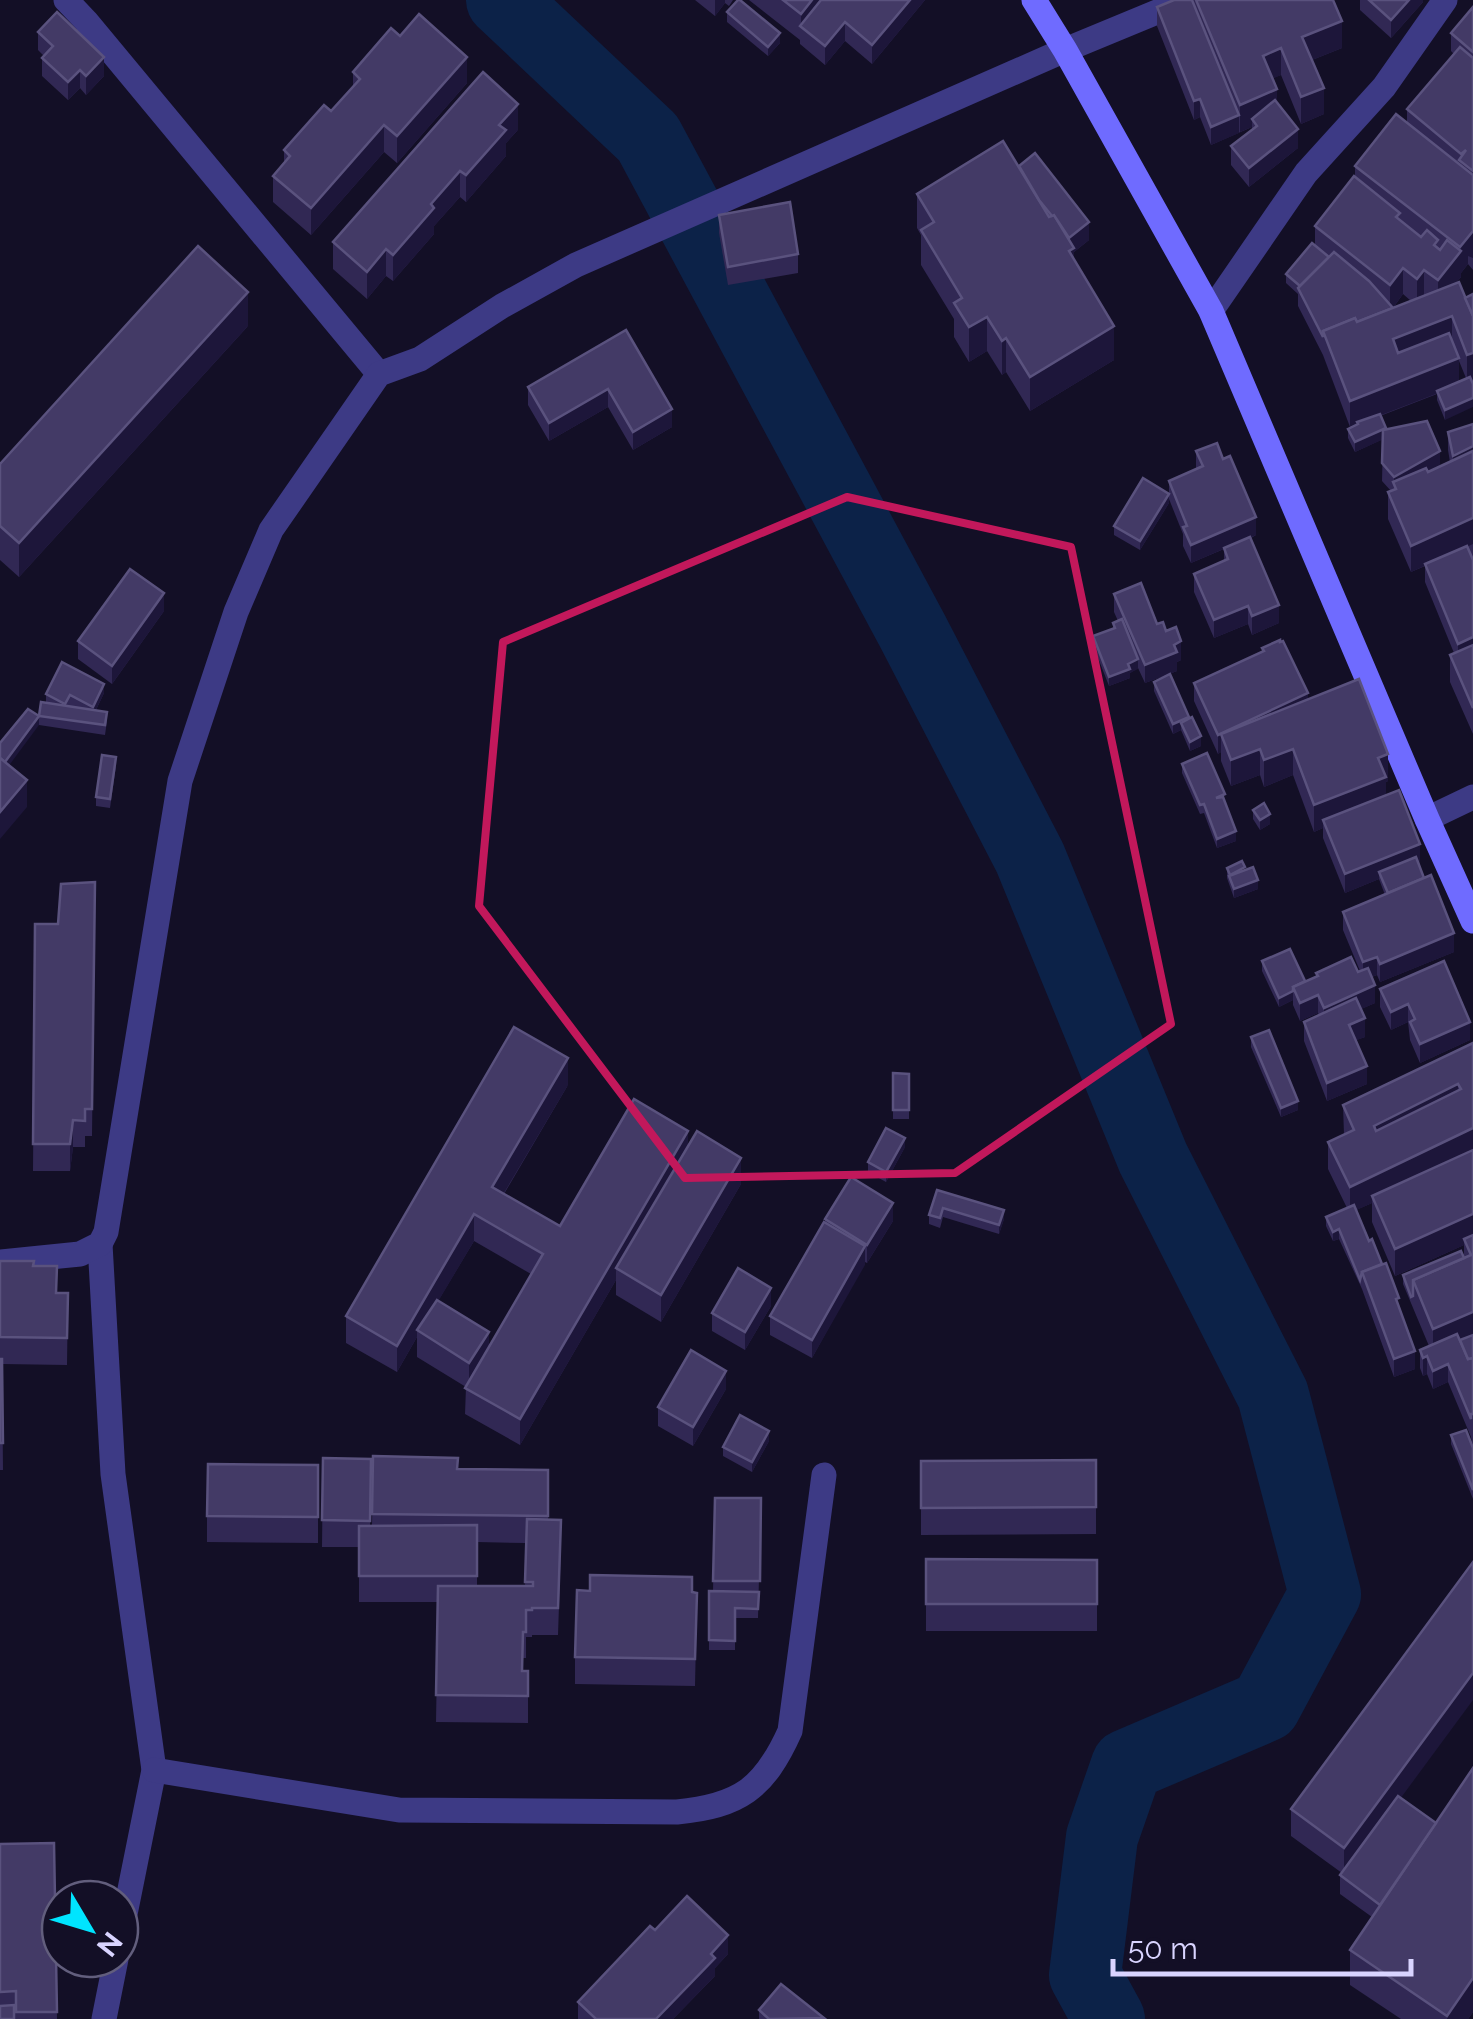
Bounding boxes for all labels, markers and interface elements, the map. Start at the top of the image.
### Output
north arrow [40,1879,140,1979]
scale bar [1113,1914,1410,1976]
text: N [90,1926,129,1963]
text: 50 m [1128,1931,1198,1966]

